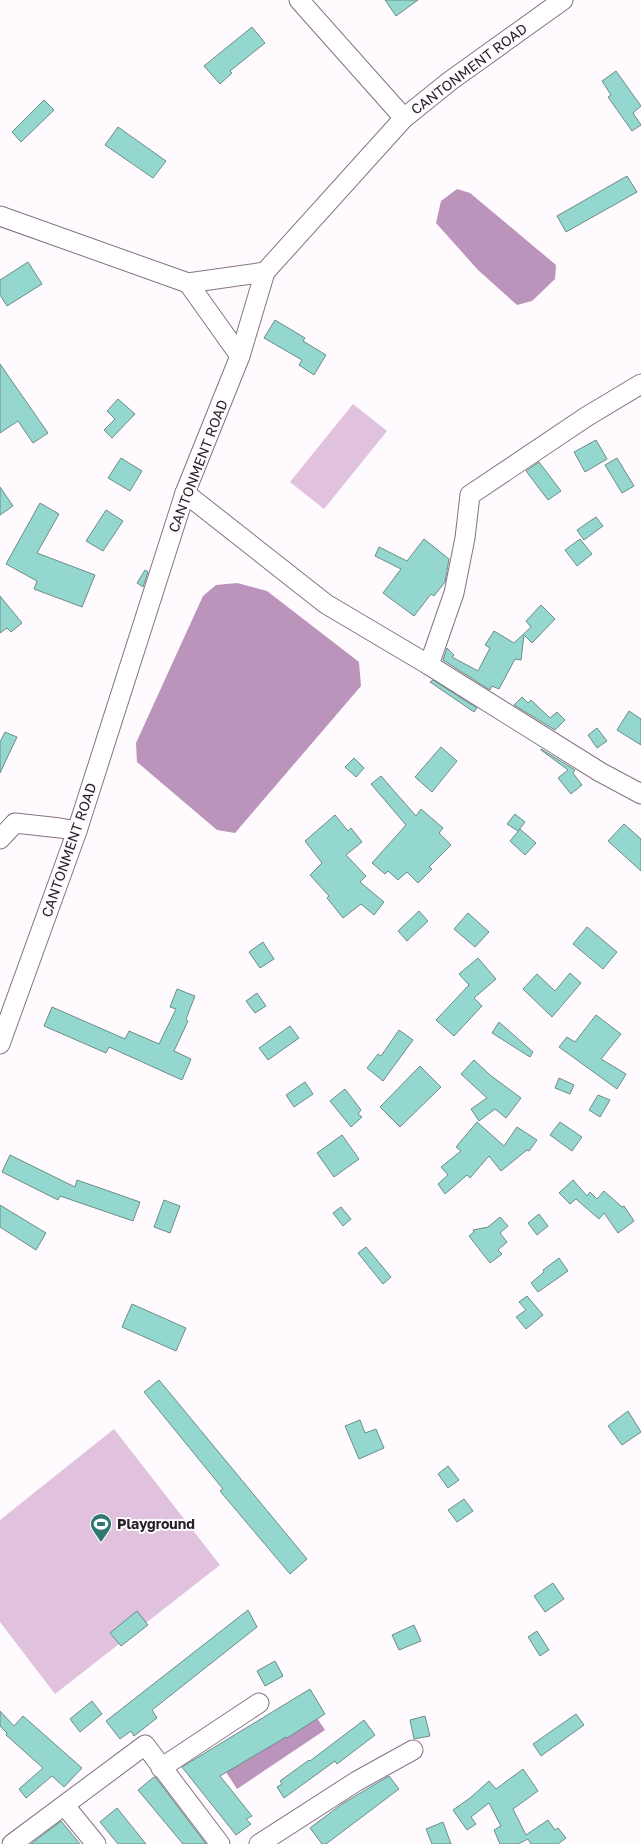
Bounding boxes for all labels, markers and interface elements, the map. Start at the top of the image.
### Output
street label: CANTONMENT ROAD [407,19,530,118]
street label: CANTONMENT ROAD [164,397,231,535]
street label: CANTONMENT ROAD [38,780,99,919]
sports icon: Playground [89,1512,113,1543]
place label: Playground [117,1515,195,1532]

